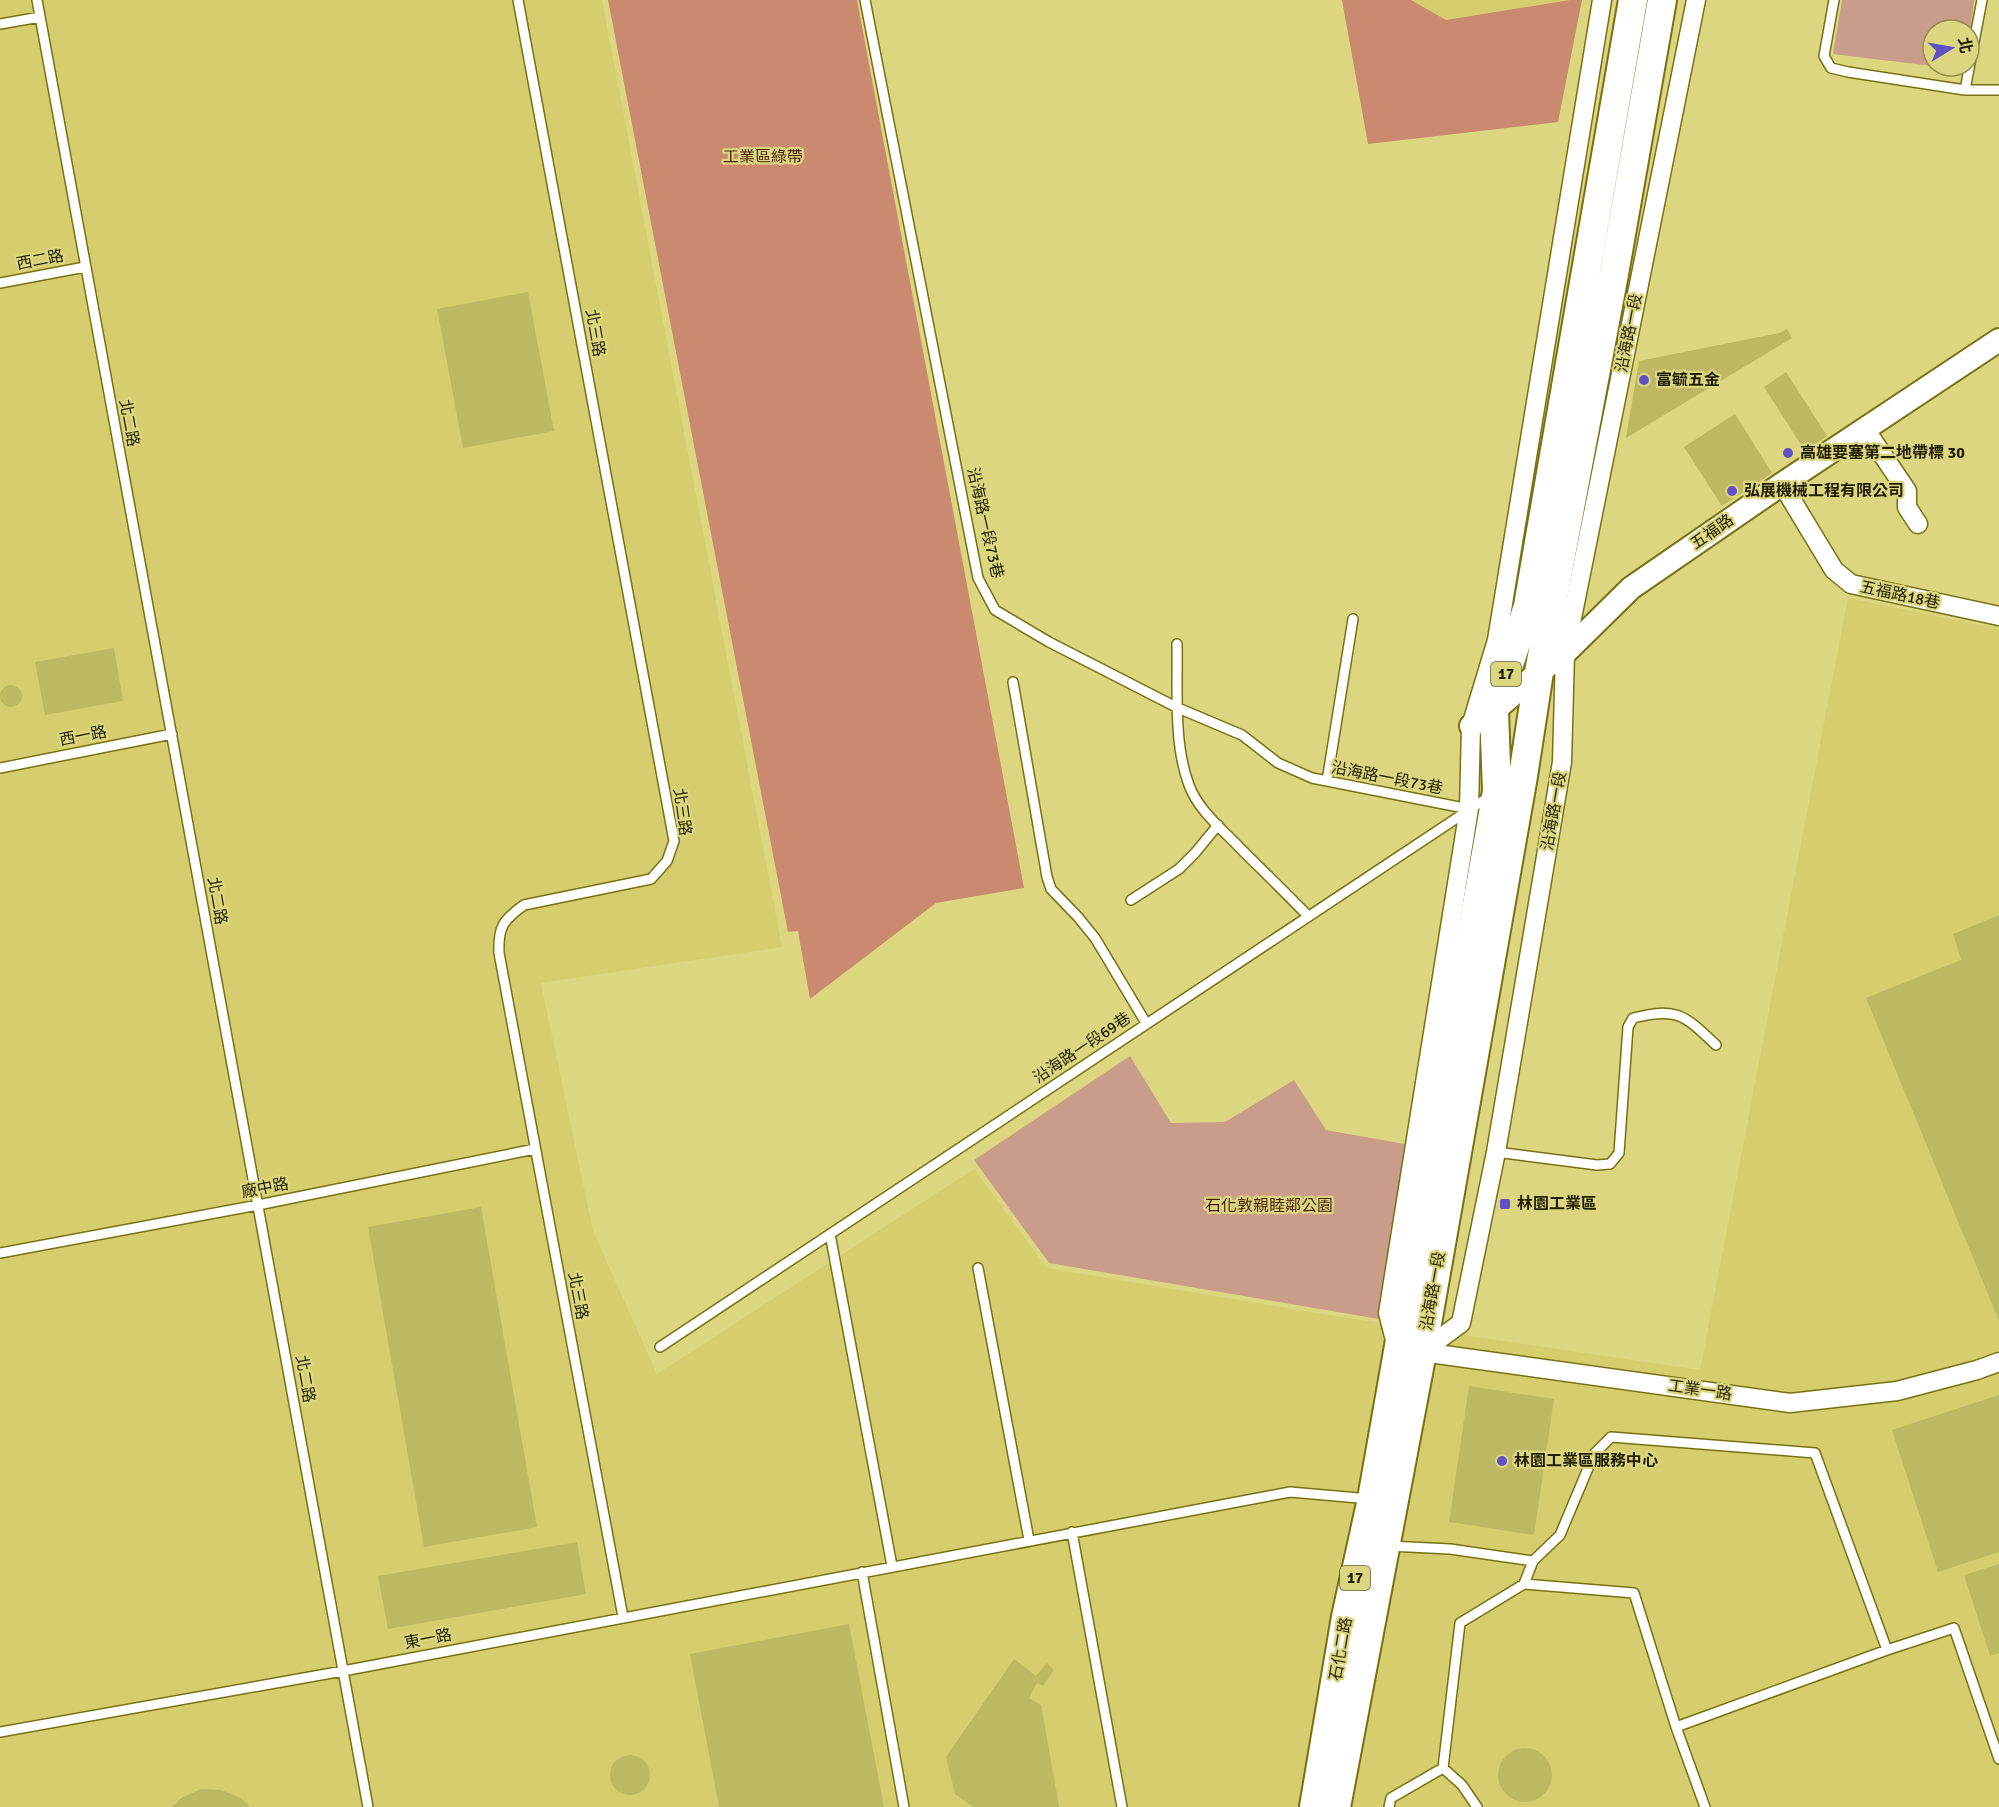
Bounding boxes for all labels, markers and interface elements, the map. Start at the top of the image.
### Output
north arrow [1921,18,1981,78]
text: 北 [1953,36,1976,55]
park label: 工業區綠帶 [723,147,803,167]
street label: 西二路 [15,246,65,274]
street label: 沿海路一段 [1612,292,1646,374]
street label: 北三路 [581,308,609,358]
place label: 富毓五金 [1656,370,1720,390]
marker: 富毓五金 [1637,373,1651,387]
street label: 北二路 [115,398,143,448]
place label: 高雄要塞第二地帶標 30 [1800,443,1965,463]
marker: 高雄要塞第二地帶標 30 [1781,446,1795,460]
street label: 沿海路一段73巷 [963,466,1007,580]
place label: 弘展機械工程有限公司 [1744,481,1904,501]
marker: 弘展機械工程有限公司 [1725,484,1739,498]
street label: 五福路 [1687,510,1737,554]
street label: 五福路18巷 [1858,577,1942,613]
road number: 17 [1491,662,1521,686]
street label: 西一路 [58,722,108,750]
street label: 沿海路一段73巷 [1329,757,1445,799]
street label: 沿海路一段 [1537,770,1571,852]
street label: 北三路 [669,787,695,837]
street label: 北二路 [203,876,231,926]
street label: 沿海路一段69巷 [1029,1008,1135,1088]
street label: 廠中路 [240,1174,290,1202]
place label: 林園工業區 [1517,1194,1597,1214]
park label: 石化敦親睦鄰公園 [1205,1196,1333,1216]
marker: 林園工業區 [1498,1197,1512,1211]
street label: 沿海路一段 [1416,1250,1450,1332]
street label: 北三路 [564,1271,592,1321]
street label: 北二路 [291,1354,319,1404]
street label: 工業一路 [1667,1376,1733,1404]
place label: 林園工業區服務中心 [1514,1451,1658,1471]
marker: 林園工業區服務中心 [1495,1454,1509,1468]
road number: 17 [1340,1566,1370,1590]
street label: 石化二路 [1326,1616,1356,1682]
street label: 東一路 [403,1625,453,1653]

